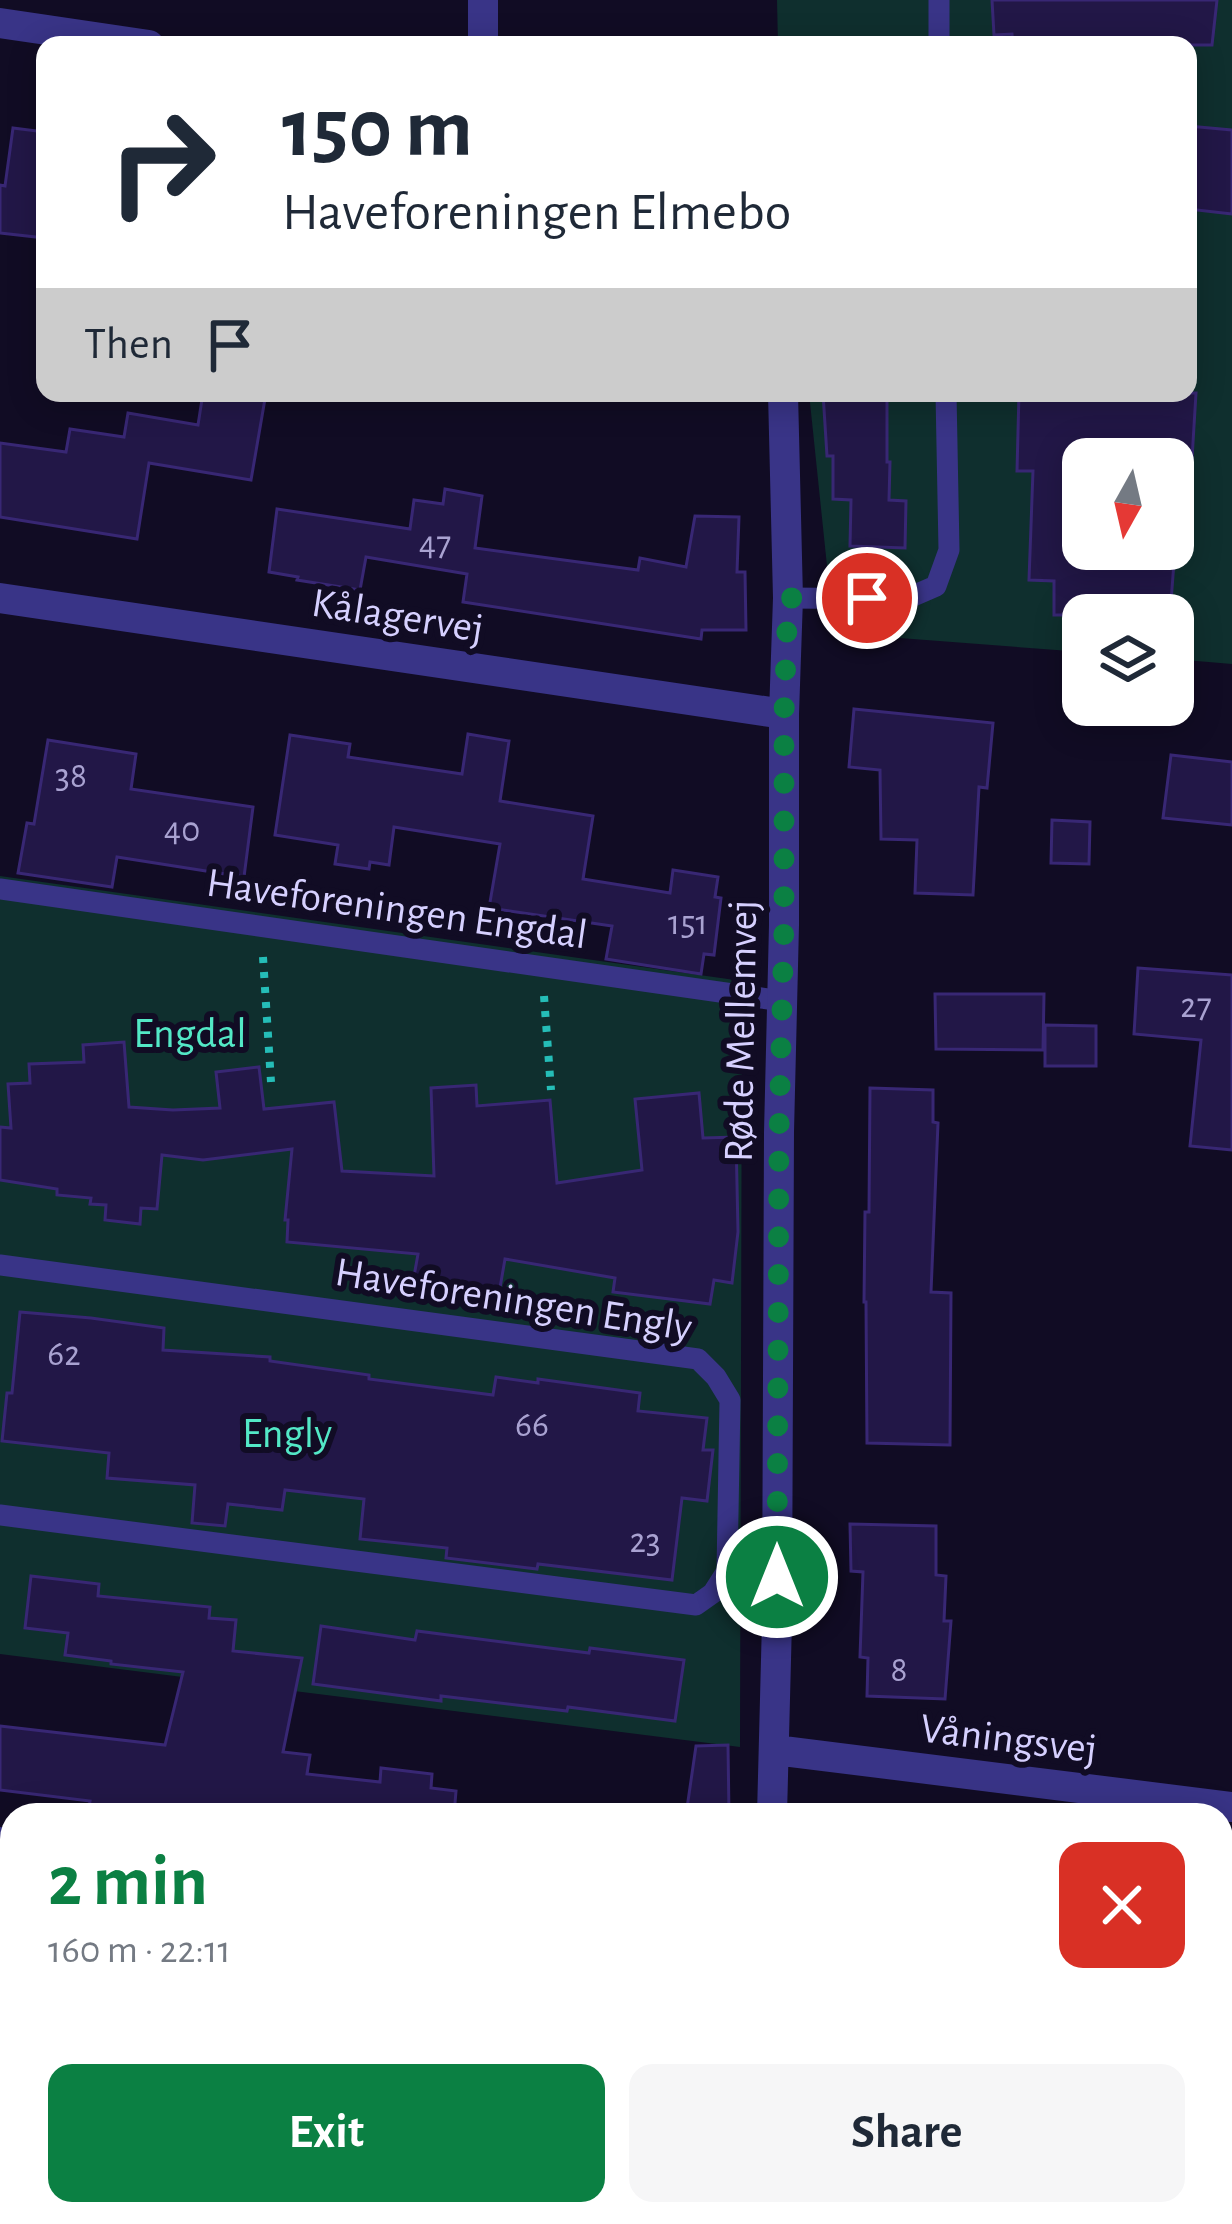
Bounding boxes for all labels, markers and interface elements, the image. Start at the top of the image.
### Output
icon: right [84,84,240,240]
text: 150 m [282,88,473,172]
text: Haveforeningen Elmebo [282,186,791,240]
icon: arrive [197,312,263,378]
text: Then [84,322,173,367]
north arrow [1062,438,1194,570]
map controls [1062,438,1194,726]
house number: 47 [419,526,451,562]
pin [816,547,918,649]
icon: arrive [834,565,900,631]
street label: Kålagervej [309,582,487,650]
button: layers [1062,594,1194,726]
house number: 38 [55,758,87,794]
house number: 40 [164,812,200,848]
street label: Haveforeningen Engdal [204,861,590,956]
street label: Røde Mellemvej [718,899,764,1163]
house number: 151 [668,905,708,941]
house number: 27 [1180,988,1212,1024]
park label: Engdal [133,1013,247,1055]
street label: Haveforeningen Engly [332,1251,695,1349]
house number: 62 [47,1336,81,1372]
house number: 66 [515,1407,549,1443]
park label: Engly [242,1413,332,1455]
position arrow [714,1514,840,1640]
house number: 23 [629,1523,661,1559]
house number: 8 [890,1652,908,1688]
street label: Våningsvej [918,1707,1099,1771]
button: close [1059,1842,1185,1968]
text: 2 min [48,1846,208,1918]
text: 160 m · 22:11 [48,1931,231,1970]
button: Exit [48,2064,605,2202]
button: Share [629,2064,1185,2202]

